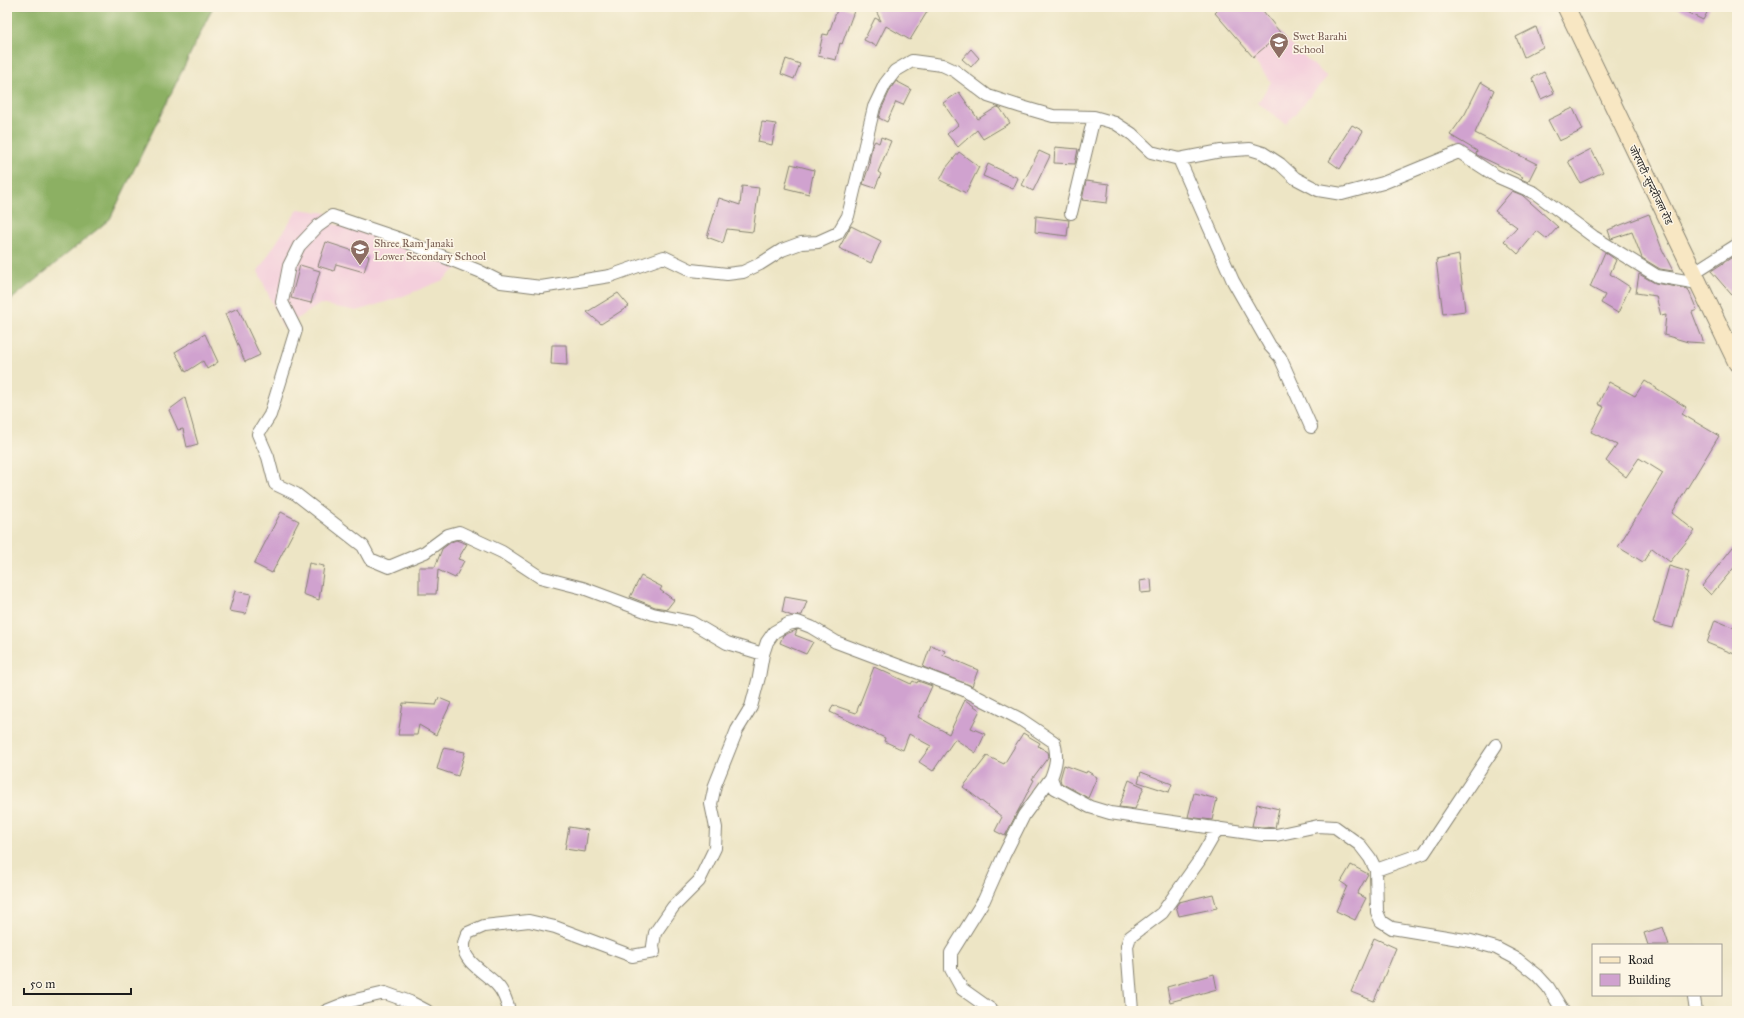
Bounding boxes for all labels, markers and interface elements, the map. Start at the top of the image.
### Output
place label: Swet Barahi School [1293,30,1347,56]
school or university icon: Swet Barahi School [1268,31,1290,59]
street label: जोरपाटी-सुन्दरीजल रोड [1625,143,1676,228]
place label: Shree Ram Janaki Lower Secondary School [374,237,486,263]
school or university icon: Shree Ram Janaki Lower Secondary School [349,238,371,266]
legend [1592,944,1722,996]
text: Road [1628,953,1654,967]
scale bar [24,970,131,996]
text: Building [1628,973,1671,988]
text: 50 m [30,977,55,991]

